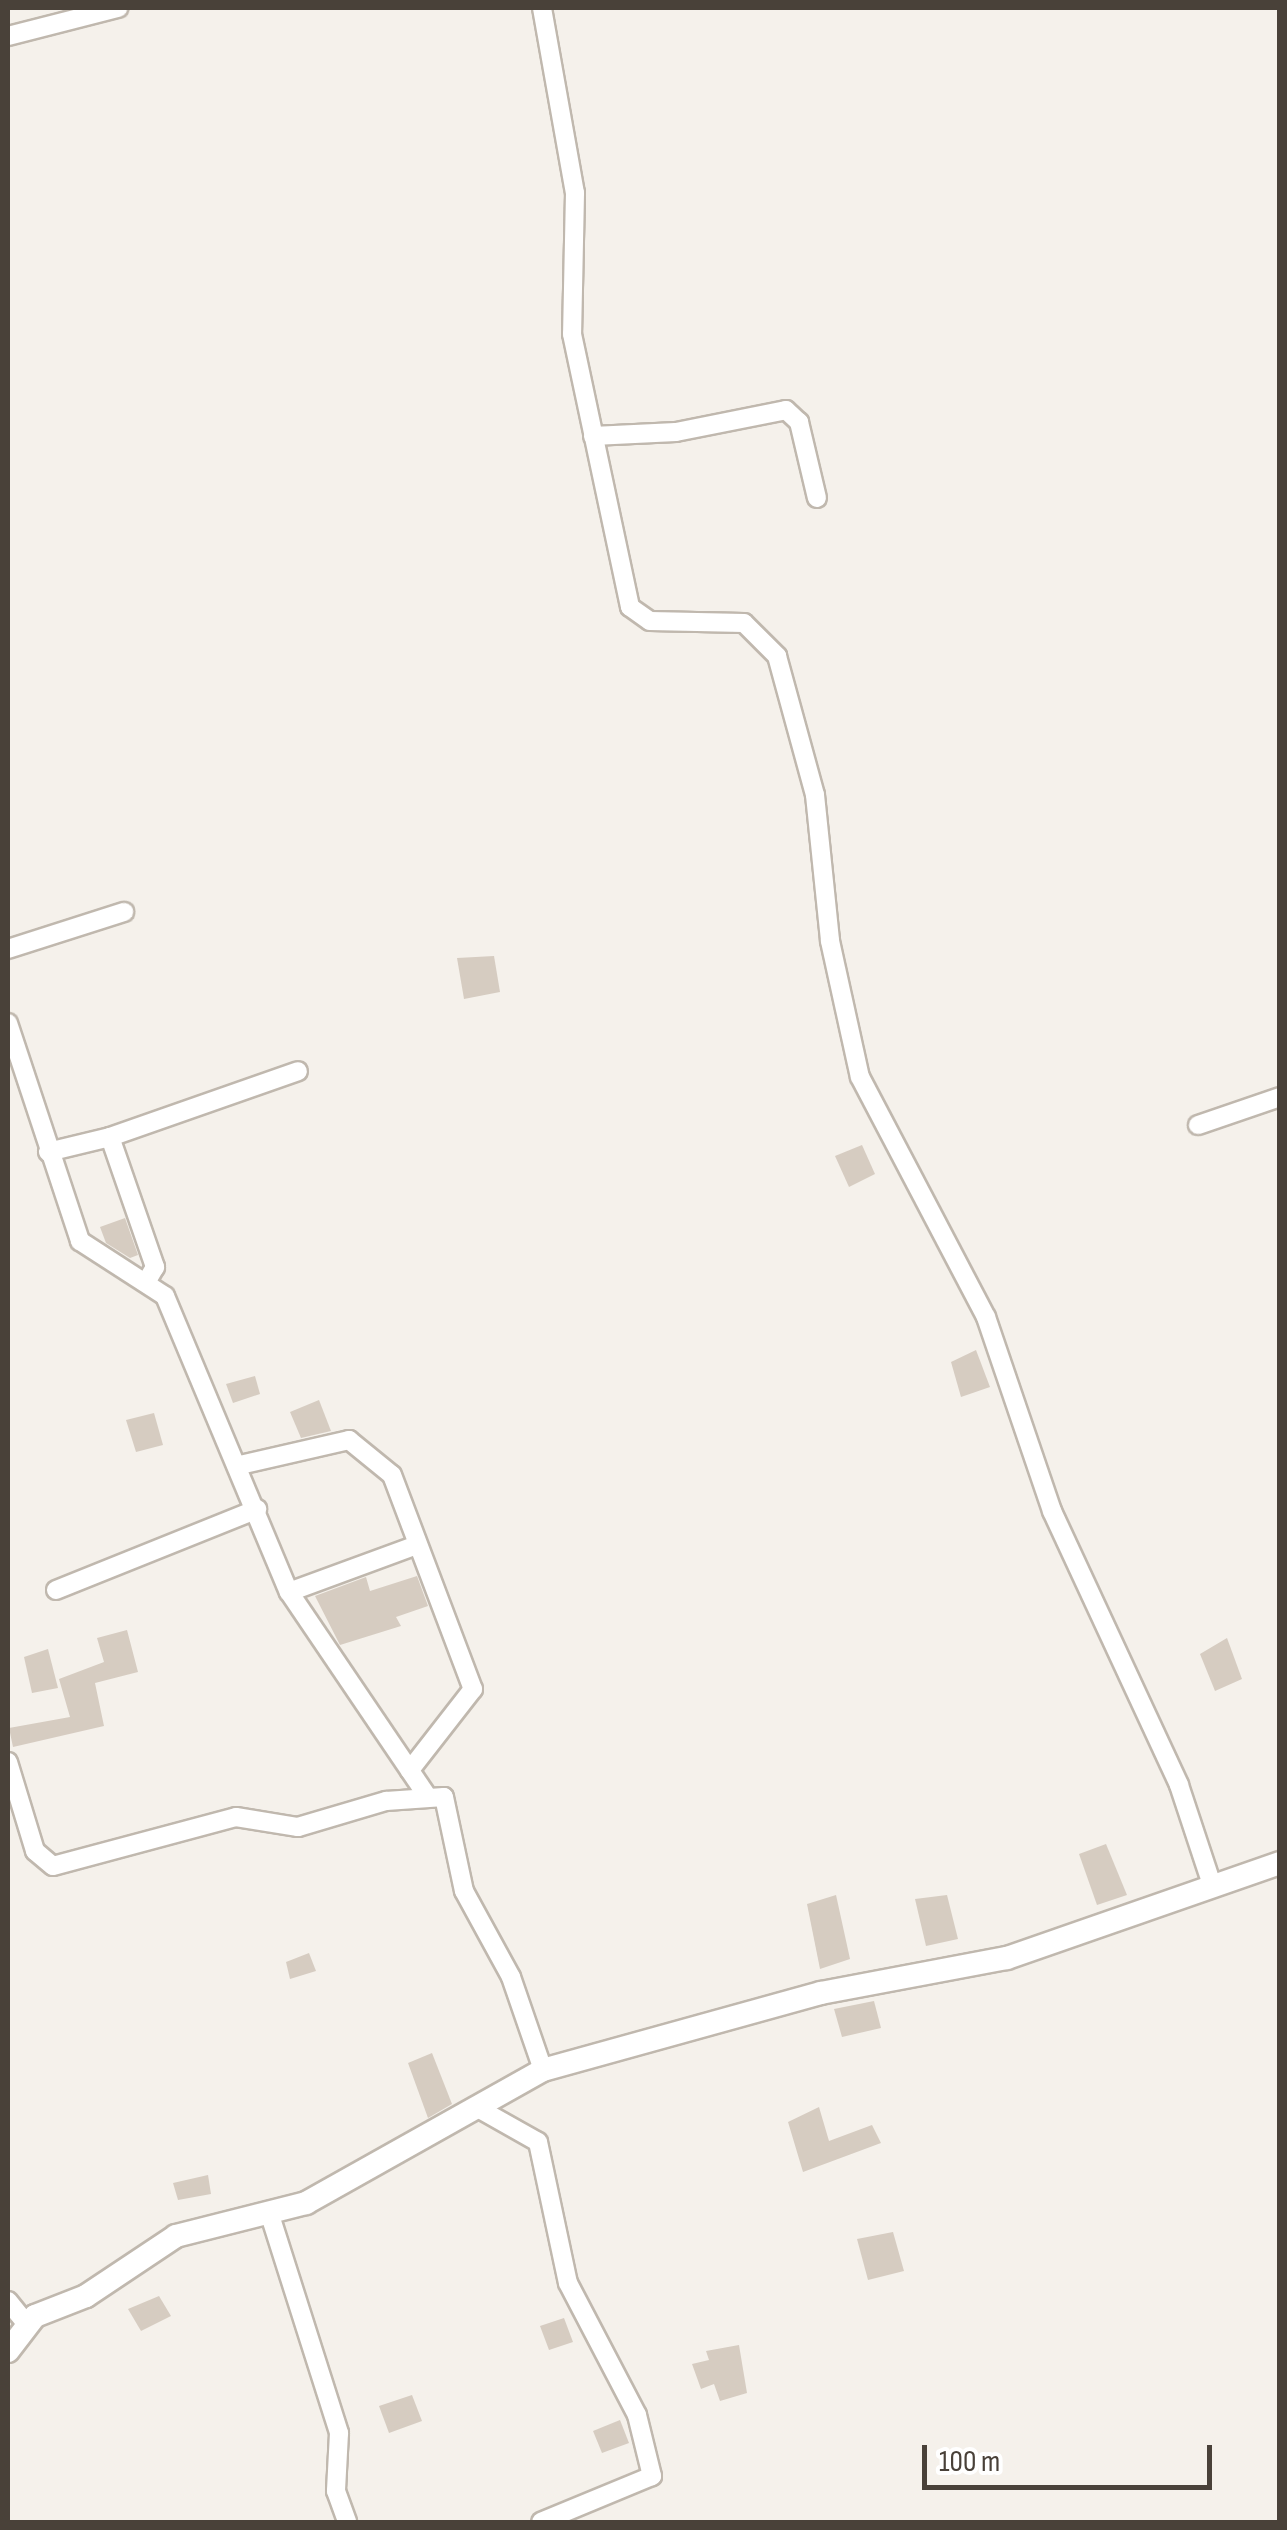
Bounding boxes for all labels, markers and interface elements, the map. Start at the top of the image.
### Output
scale bar [927,2425,1217,2487]
text: 100 m [939,2444,1000,2480]

